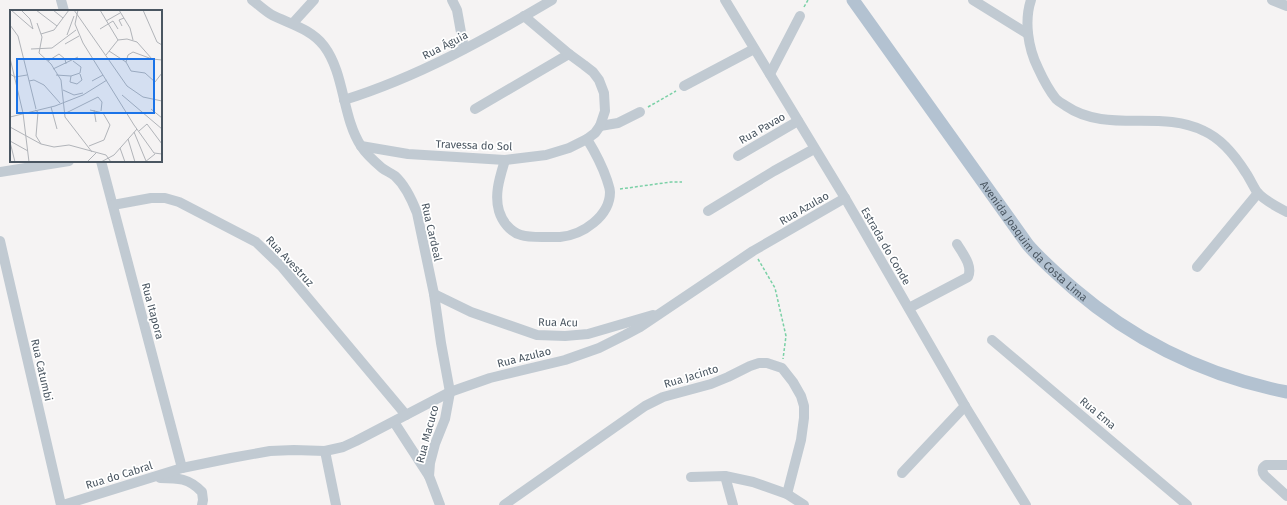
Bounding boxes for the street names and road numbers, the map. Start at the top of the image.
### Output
street label: Rua Águia [420,28,470,62]
street label: Rua Pavao [737,110,788,147]
street label: Travessa do Sol [435,138,513,153]
street label: Avenida Joaquim da Costa Lima [977,179,1090,304]
street label: Rua Azulao [777,189,831,228]
street label: Rua Cardeal [418,202,445,263]
street label: Estrada do Conde [858,205,913,287]
street label: Rua Avestruz [263,233,316,289]
street label: Rua Itapora [139,281,166,341]
street label: Rua Acu [538,316,578,329]
street label: Rua Catumbi [28,338,55,402]
street label: Rua Azulao [496,345,552,370]
street label: Rua Jacinto [662,362,720,391]
street label: Rua Ema [1077,395,1118,432]
street label: Rua Macuco [414,404,441,465]
street label: Rua do Cabral [84,459,154,492]

